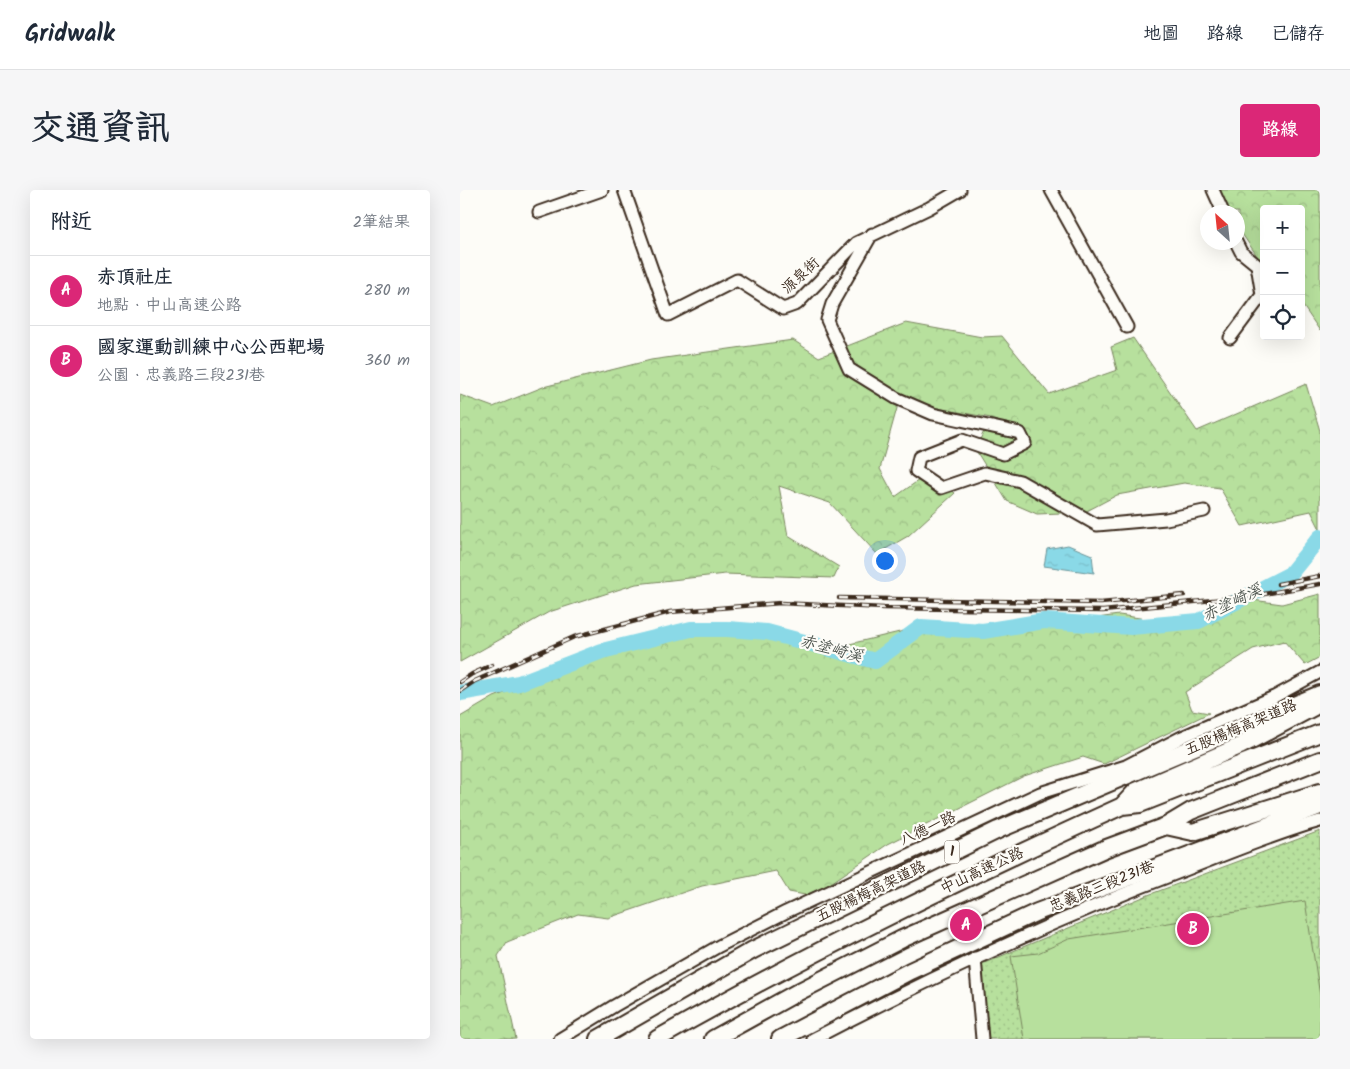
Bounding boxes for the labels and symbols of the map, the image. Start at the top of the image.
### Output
north arrow [1200,205,1245,250]
street label: 源泉街 [776,252,826,300]
your location [872,548,898,574]
water label: 赤塗崎溪 [1198,577,1267,628]
water label: 赤塗崎溪 [797,629,866,670]
street label: 五股楊梅高架道路 [1181,694,1301,762]
street label: 八德一路 [896,805,960,853]
road number: 1 [944,840,960,864]
street label: 中山高速公路 [936,841,1028,901]
street label: 五股楊梅高架道路 [812,855,930,929]
street label: 忠義路三段231巷 [1046,855,1158,919]
pin: A [950,906,982,944]
pin: B [1177,910,1209,948]

